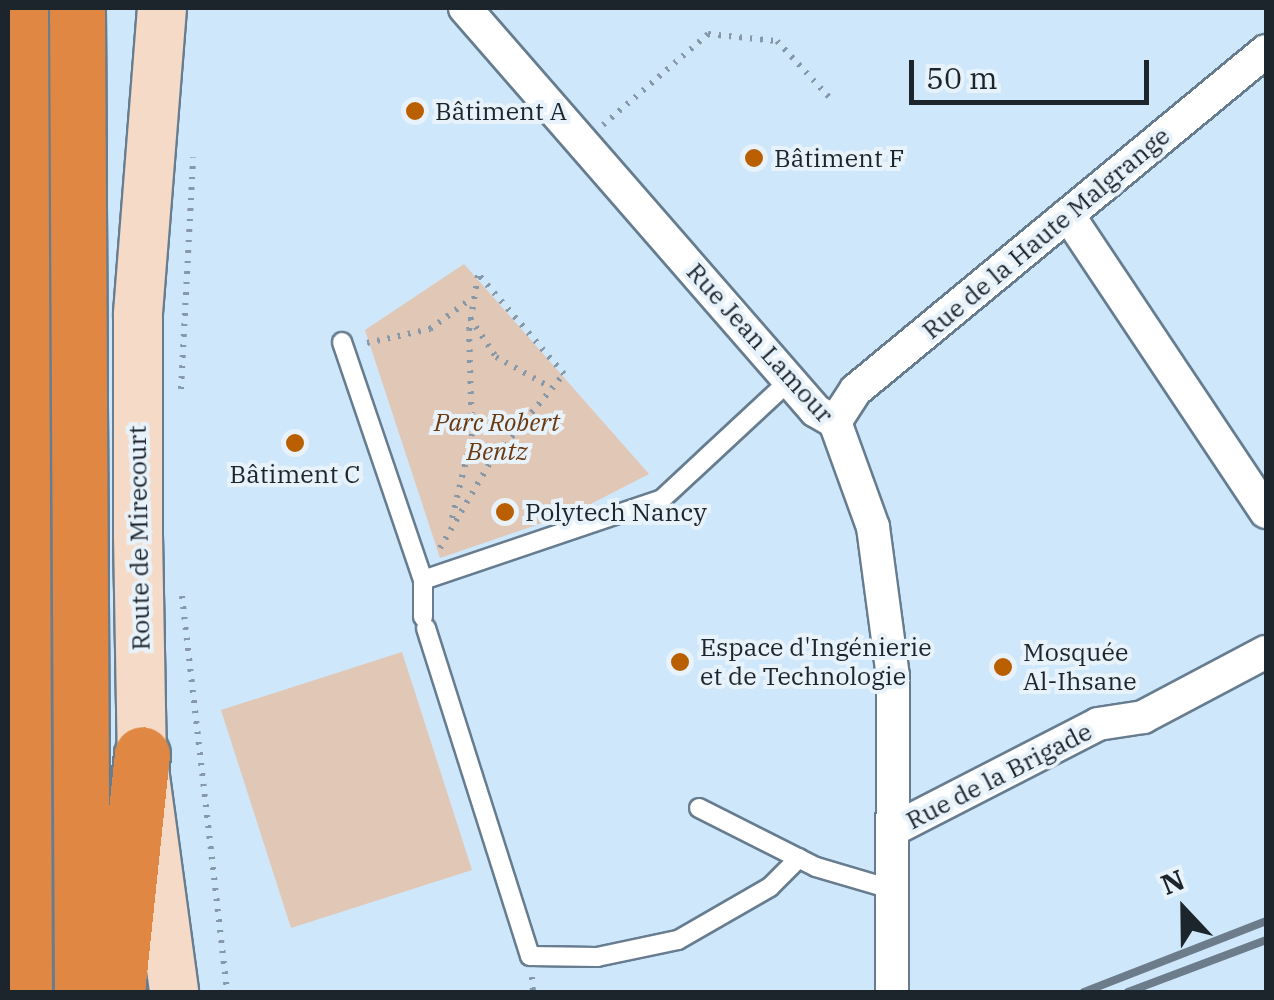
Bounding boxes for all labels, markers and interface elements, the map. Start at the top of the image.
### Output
scale bar [914,40,1154,102]
text: 50 m [926,58,998,97]
place label: Bâtiment A [435,96,567,126]
marker: Bâtiment A [404,100,426,122]
street label: Rue de la Haute Malgrange [916,121,1176,345]
place label: Bâtiment F [774,143,904,173]
marker: Bâtiment F [743,147,765,169]
street label: Rue Jean Lamour [680,257,840,429]
park label: Parc Robert Bentz [434,408,560,467]
street label: Route de Mirecourt [122,425,156,651]
marker: Bâtiment C [284,432,306,454]
place label: Bâtiment C [230,459,360,489]
place label: Polytech Nancy [525,497,707,527]
marker: Polytech Nancy [494,501,516,523]
place label: Espace d'Ingénierie et de Technologie [700,633,932,692]
place label: Mosquée Al-Ihsane [1023,638,1137,697]
marker: Espace d'Ingénierie et de Technologie [669,651,691,673]
marker: Mosquée Al-Ihsane [992,656,1014,678]
street label: Rue de la Brigade [901,716,1097,836]
north arrow [1134,860,1234,960]
text: N [1155,860,1190,903]

